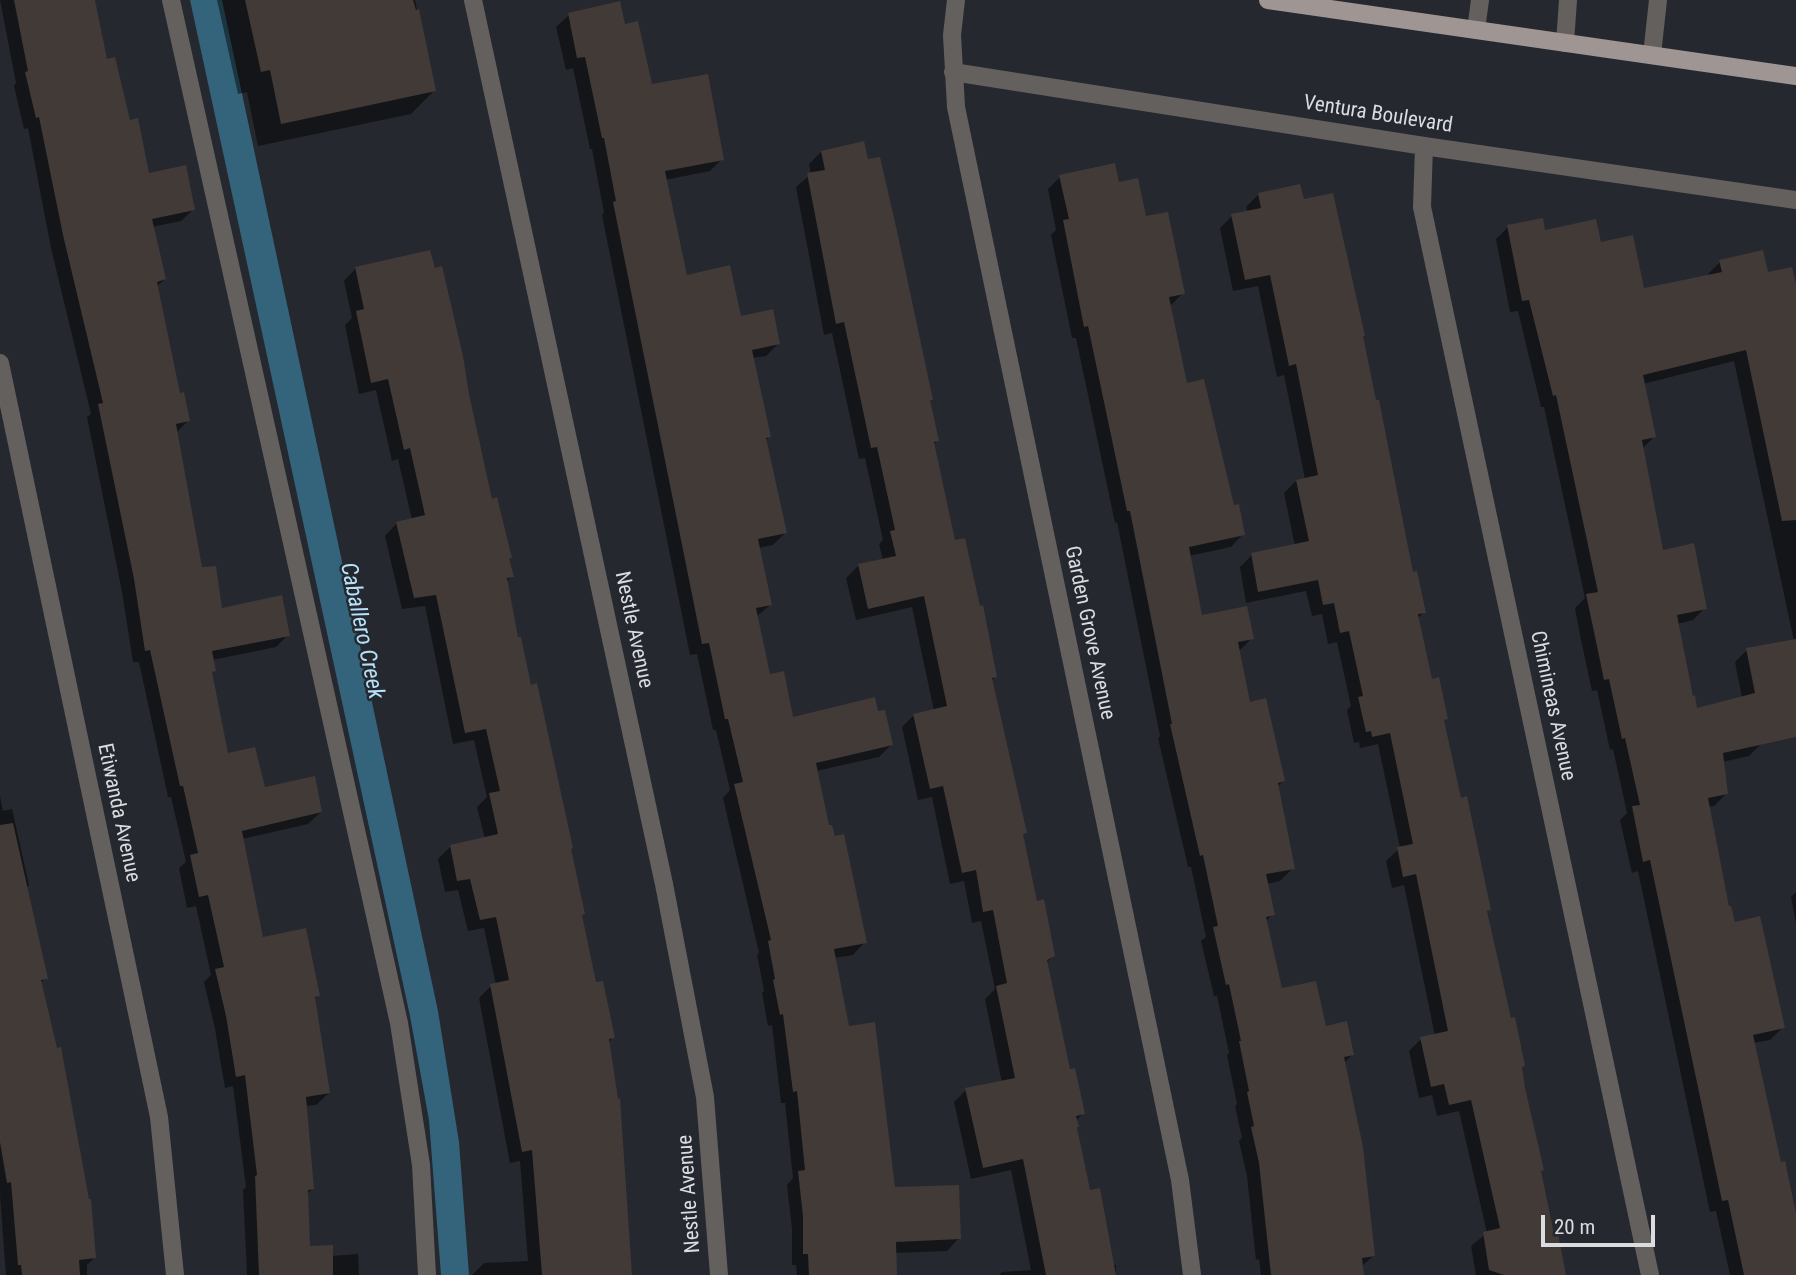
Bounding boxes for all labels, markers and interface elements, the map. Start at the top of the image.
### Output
street label: Ventura Boulevard [1302,91,1454,139]
street label: Garden Grove Avenue [1058,544,1120,722]
water label: Caballero Creek [333,560,389,702]
street label: Nestle Avenue [608,569,658,691]
street label: Chimineas Avenue [1524,629,1580,783]
street label: Etiwanda Avenue [91,741,145,885]
street label: Nestle Avenue [673,1134,707,1254]
scale bar [1544,1202,1658,1246]
text: 20 m [1554,1215,1595,1239]

